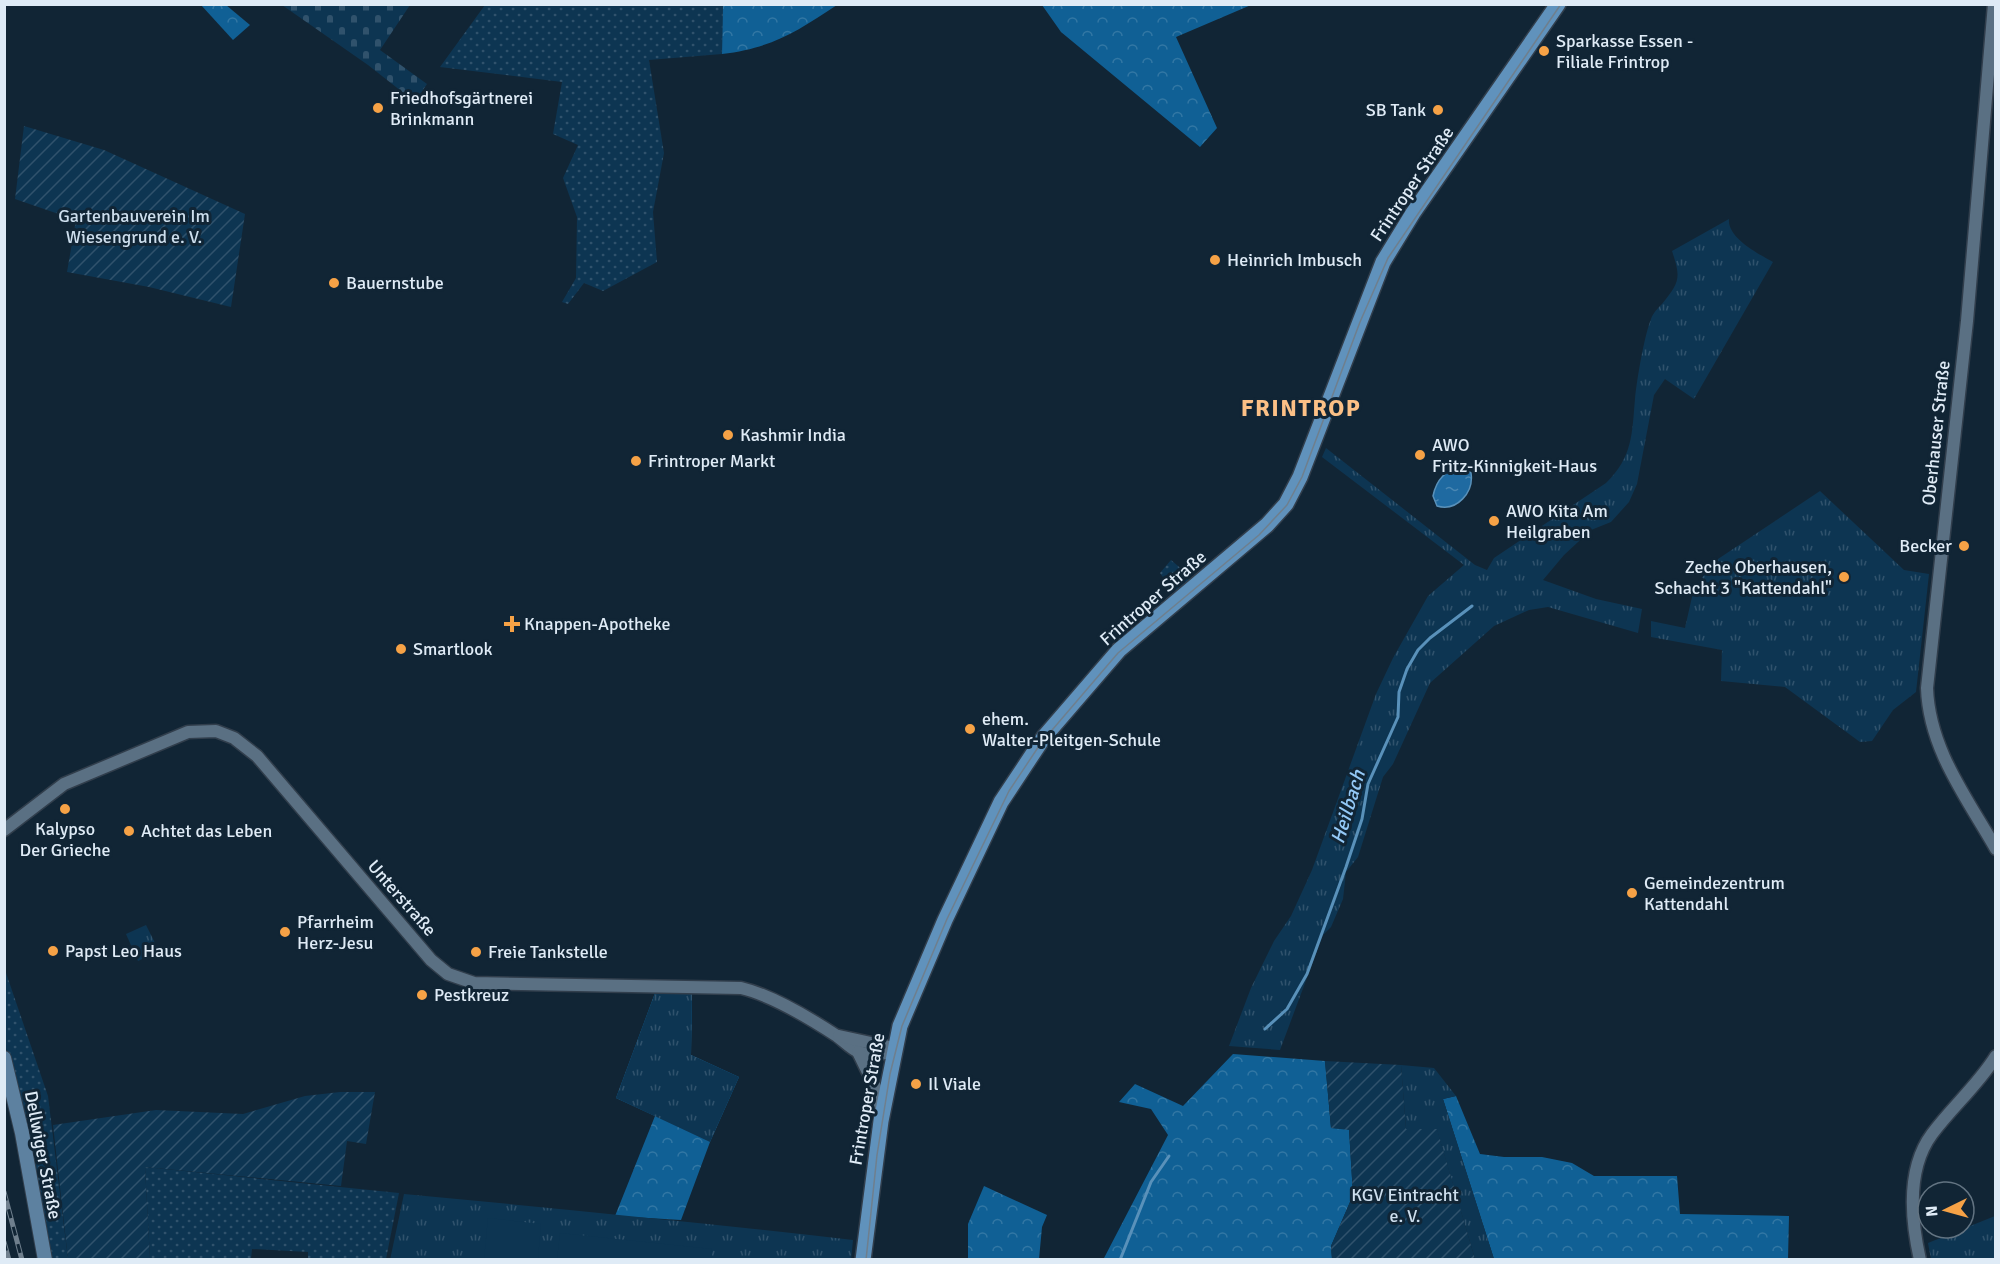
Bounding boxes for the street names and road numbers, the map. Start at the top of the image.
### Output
street label: Frintroper Straße [1365,122,1459,246]
street label: Oberhauser Straße [1917,360,1955,506]
street label: Frintroper Straße [1095,546,1211,650]
street label: Unterstraße [363,855,441,941]
street label: Frintroper Straße [845,1031,889,1167]
street label: Dellwiger Straße [20,1089,66,1221]

